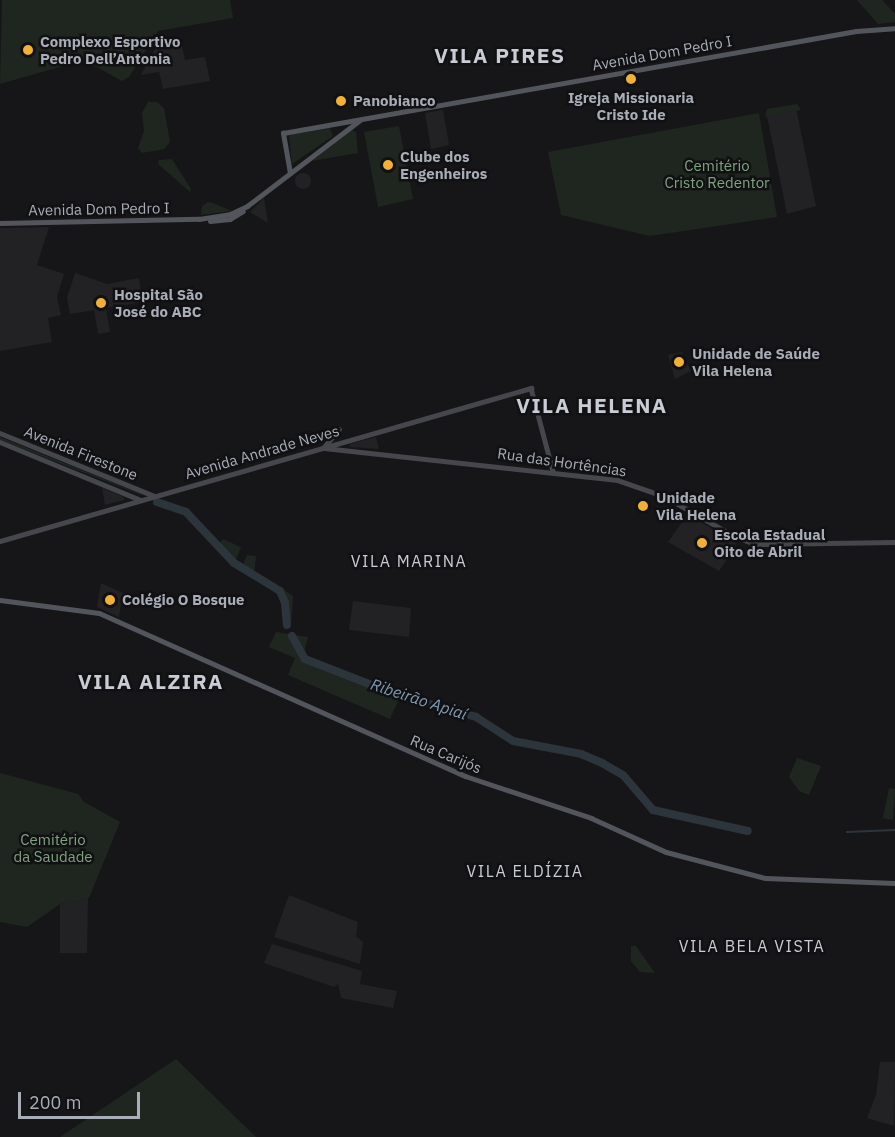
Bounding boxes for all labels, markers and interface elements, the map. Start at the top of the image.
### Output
place label: Complexo Esportivo Pedro Dell’Antonia [40,32,180,67]
street label: Avenida Dom Pedro I [591,32,733,74]
district label: VILA PIRES [434,42,566,68]
marker: Complexo Esportivo Pedro Dell’Antonia [21,43,35,57]
marker: Igreja Missionaria Cristo Ide [624,72,638,86]
place label: Igreja Missionaria Cristo Ide [568,88,694,123]
place label: Panobianco [353,92,436,110]
marker: Panobianco [334,94,348,108]
place label: Clube dos Engenheiros [400,147,487,182]
park label: Cemitério Cristo Redentor [664,156,770,191]
marker: Clube dos Engenheiros [381,158,395,172]
street label: Avenida Dom Pedro I [28,199,170,219]
place label: Hospital São José do ABC [114,285,203,320]
marker: Hospital São José do ABC [92,294,110,312]
place label: Unidade de Saúde Vila Helena [692,344,820,379]
marker: Unidade de Saúde Vila Helena [670,353,688,371]
district label: VILA HELENA [516,392,668,418]
street label: Avenida Andrade Neves [183,421,341,483]
street label: Avenida Firestone [22,422,140,484]
street label: Rua das Hortências [496,444,628,480]
place label: Unidade Vila Helena [656,488,736,523]
marker: Unidade Vila Helena [634,497,652,515]
place label: Escola Estadual Oito de Abril [714,525,825,560]
marker: Escola Estadual Oito de Abril [695,536,709,550]
district label: VILA MARINA [351,551,467,571]
place label: Colégio O Bosque [122,591,245,609]
marker: Colégio O Bosque [103,593,117,607]
district label: VILA ALZIRA [78,668,224,694]
water label: Ribeirão Apiaí [368,674,470,724]
street label: Rua Carijós [408,731,484,777]
park label: Cemitério da Saudade [13,830,93,865]
district label: VILA ELDÍZIA [467,861,583,881]
district label: VILA BELA VISTA [679,936,825,956]
scale bar [21,1080,142,1118]
text: 200 m [29,1091,81,1114]

